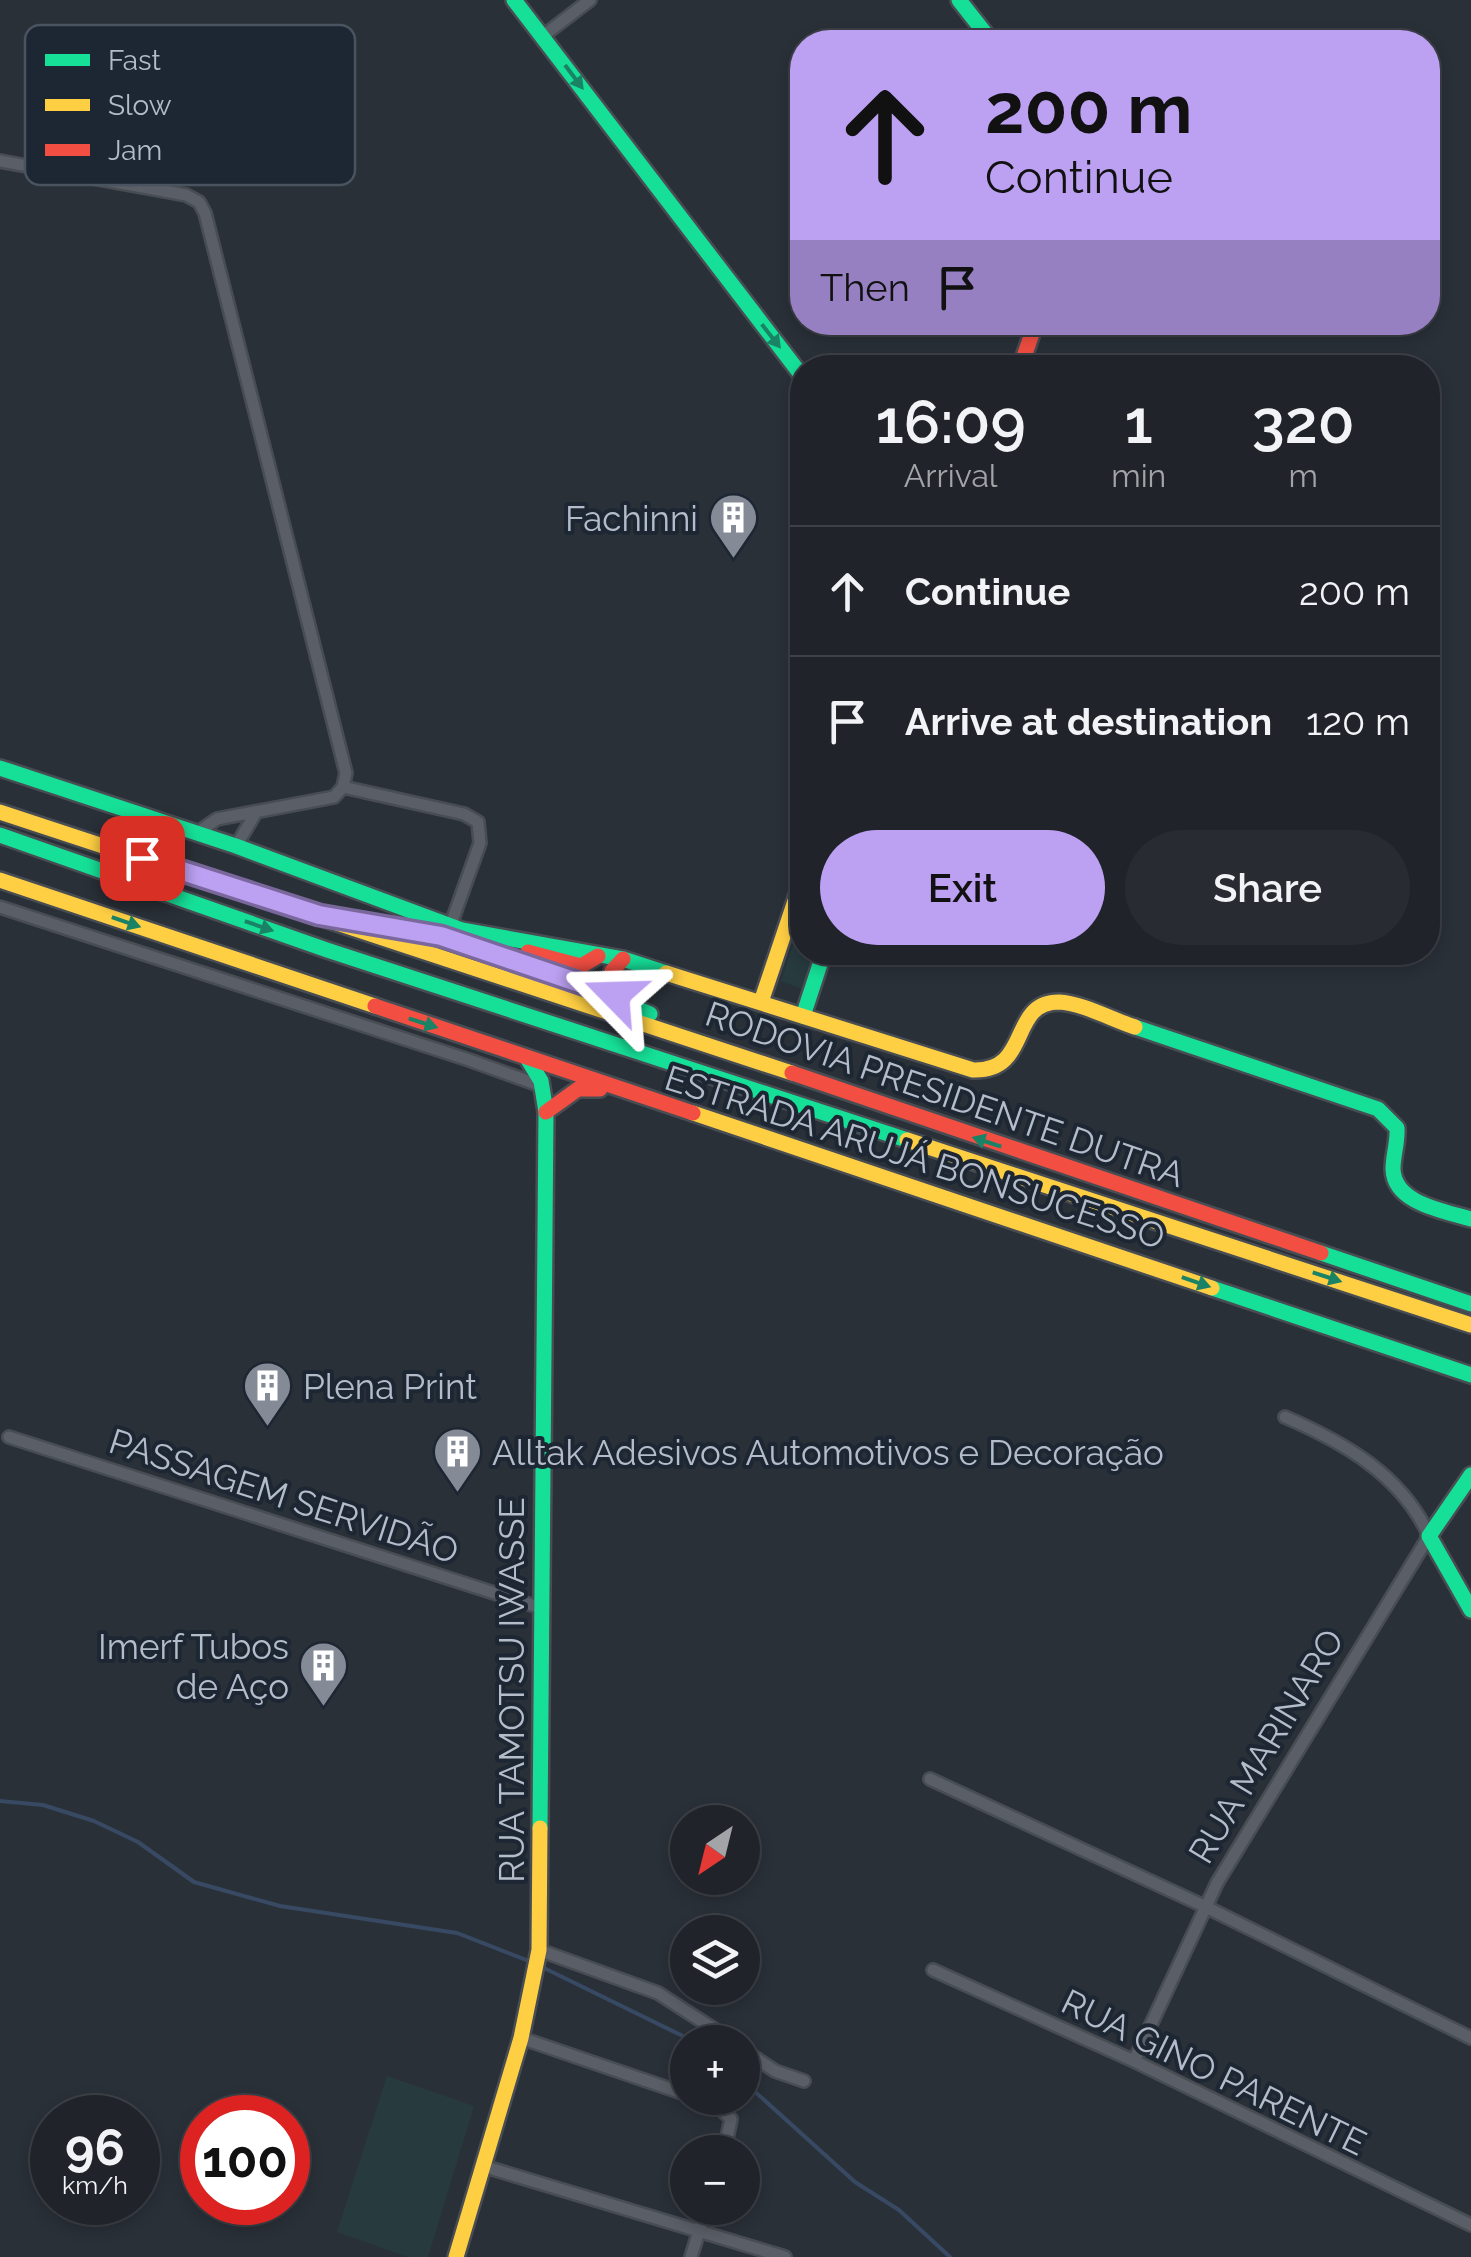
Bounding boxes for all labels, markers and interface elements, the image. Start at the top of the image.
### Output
legend [25,25,355,185]
text: Fast [108,44,161,77]
one-way arrow [564,64,584,90]
text: 200 m [985,67,1192,149]
icon: ahead [820,70,950,200]
text: Slow [108,89,172,122]
text: Jam [108,134,162,167]
text: Continue [985,151,1173,204]
icon: arrive [930,260,985,315]
text: Then [820,265,910,310]
one-way arrow [760,322,781,348]
text: 16:09 [875,387,1026,457]
text: 1 [1125,387,1153,457]
text: 320 [1252,387,1354,457]
text: Arrival [904,457,998,494]
text: min [1111,457,1166,494]
text: m [1288,457,1318,494]
building icon: Fachinni [707,492,759,560]
place label: Fachinni [565,498,698,539]
icon: ahead [820,564,875,619]
text: Continue [905,569,1070,614]
text: 200 m [1299,569,1410,614]
icon: arrive [820,694,875,749]
text: Arrive at destination [905,699,1272,744]
text: 120 m [1306,699,1410,744]
pin [100,816,185,901]
button: Exit [820,830,1105,945]
button: Share [1125,830,1410,945]
icon: arrive [115,831,170,886]
one-way arrow [111,915,141,930]
one-way arrow [245,919,275,934]
position arrow [563,943,667,1047]
street label: RODOVIA PRESIDENTE DUTRA [700,993,1190,1195]
one-way arrow [409,1017,439,1032]
street label: ESTRADA ARUJÁ BONSUCESSO [660,1057,1170,1257]
one-way arrow [972,1133,1002,1148]
one-way arrow [1312,1270,1342,1285]
one-way arrow [1181,1276,1211,1291]
building icon: Plena Print [242,1360,294,1428]
place label: Plena Print [303,1366,477,1407]
street label: PASSAGEM SERVIDÃO [104,1420,464,1572]
building icon: Alltak Adesivos Automotivos e Decoração [431,1426,483,1494]
place label: Alltak Adesivos Automotivos e Decoração [492,1432,1164,1473]
street label: RUA TAMOTSU IWASSE [491,1497,532,1883]
street label: RUA MARINARO [1180,1622,1352,1870]
place label: Imerf Tubos de Aço [98,1626,289,1707]
building icon: Imerf Tubos de Aço [298,1640,350,1708]
north arrow [670,1805,760,1895]
map controls [670,1805,760,2225]
button: layers [670,1915,760,2005]
street label: RUA GINO PARENTE [1055,1981,1373,2163]
button: + [670,2025,760,2115]
speed limit sign: 100 [180,2095,310,2225]
text: 96 [65,2118,125,2177]
button: − [670,2135,760,2225]
text: km/h [62,2170,128,2200]

